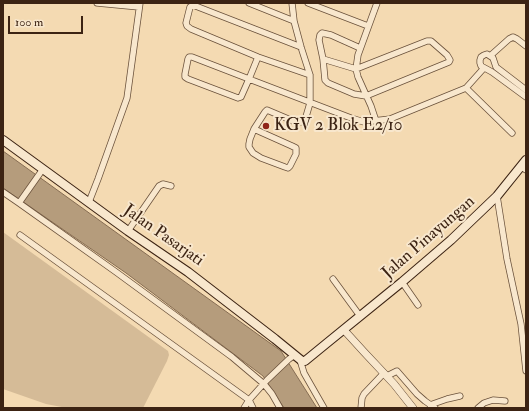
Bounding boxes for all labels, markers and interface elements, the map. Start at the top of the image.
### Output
scale bar [10,8,85,34]
text: 100 m [15,15,43,30]
place label: KGV 2 Blok E2/10 [274,116,402,136]
marker: KGV 2 Blok E2/10 [261,121,271,131]
street label: Jalan Pinayungan [378,192,480,284]
street label: Jalan Pasarjati [119,201,207,271]

